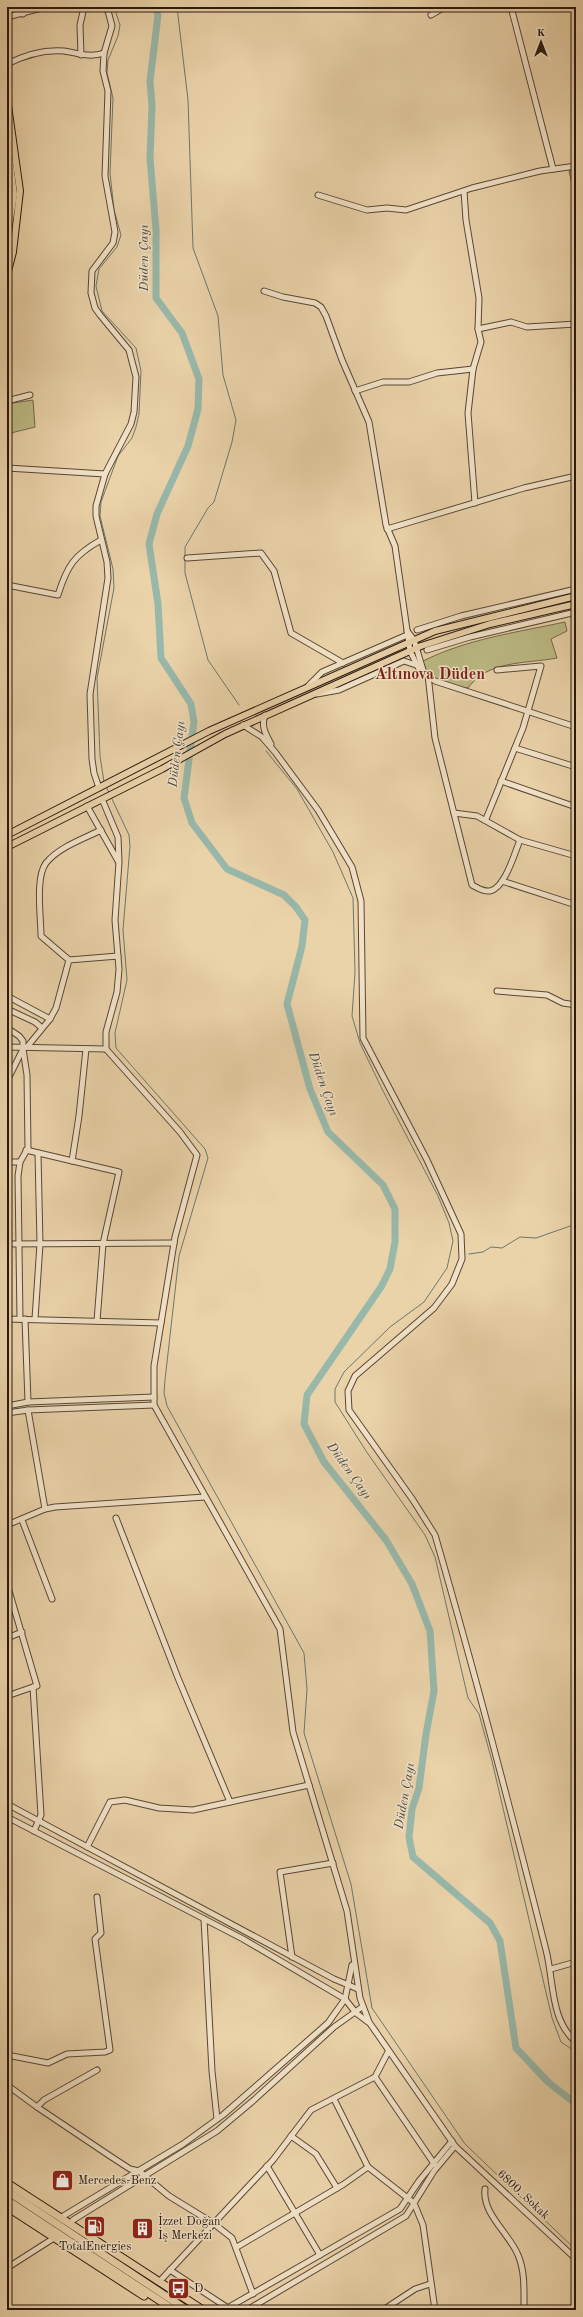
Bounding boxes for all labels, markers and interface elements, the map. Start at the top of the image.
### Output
north arrow [521,22,561,62]
text: K [537,28,546,39]
water label: Düden Çayı [138,224,151,293]
district label: Altınova Düden [375,667,485,683]
water label: Düden Çayı [166,719,188,789]
water label: Düden Çayı [306,1049,340,1118]
water label: Düden Çayı [323,1439,374,1503]
water label: Düden Çayı [393,1761,417,1831]
shop icon: Mercedes-Benz [49,2168,75,2194]
street label: 6800. Sokak [495,2168,551,2222]
place label: Mercedes-Benz [78,2175,156,2187]
place label: İzzet Doğan İş Merkezi [158,2212,221,2242]
fuel station icon: TotalEnergies [82,2213,108,2239]
building icon: İzzet Doğan İş Merkezi [130,2216,156,2242]
place label: TotalEnergies [59,2241,131,2253]
bus stop icon: D [165,2276,191,2302]
place label: D [194,2283,203,2295]

